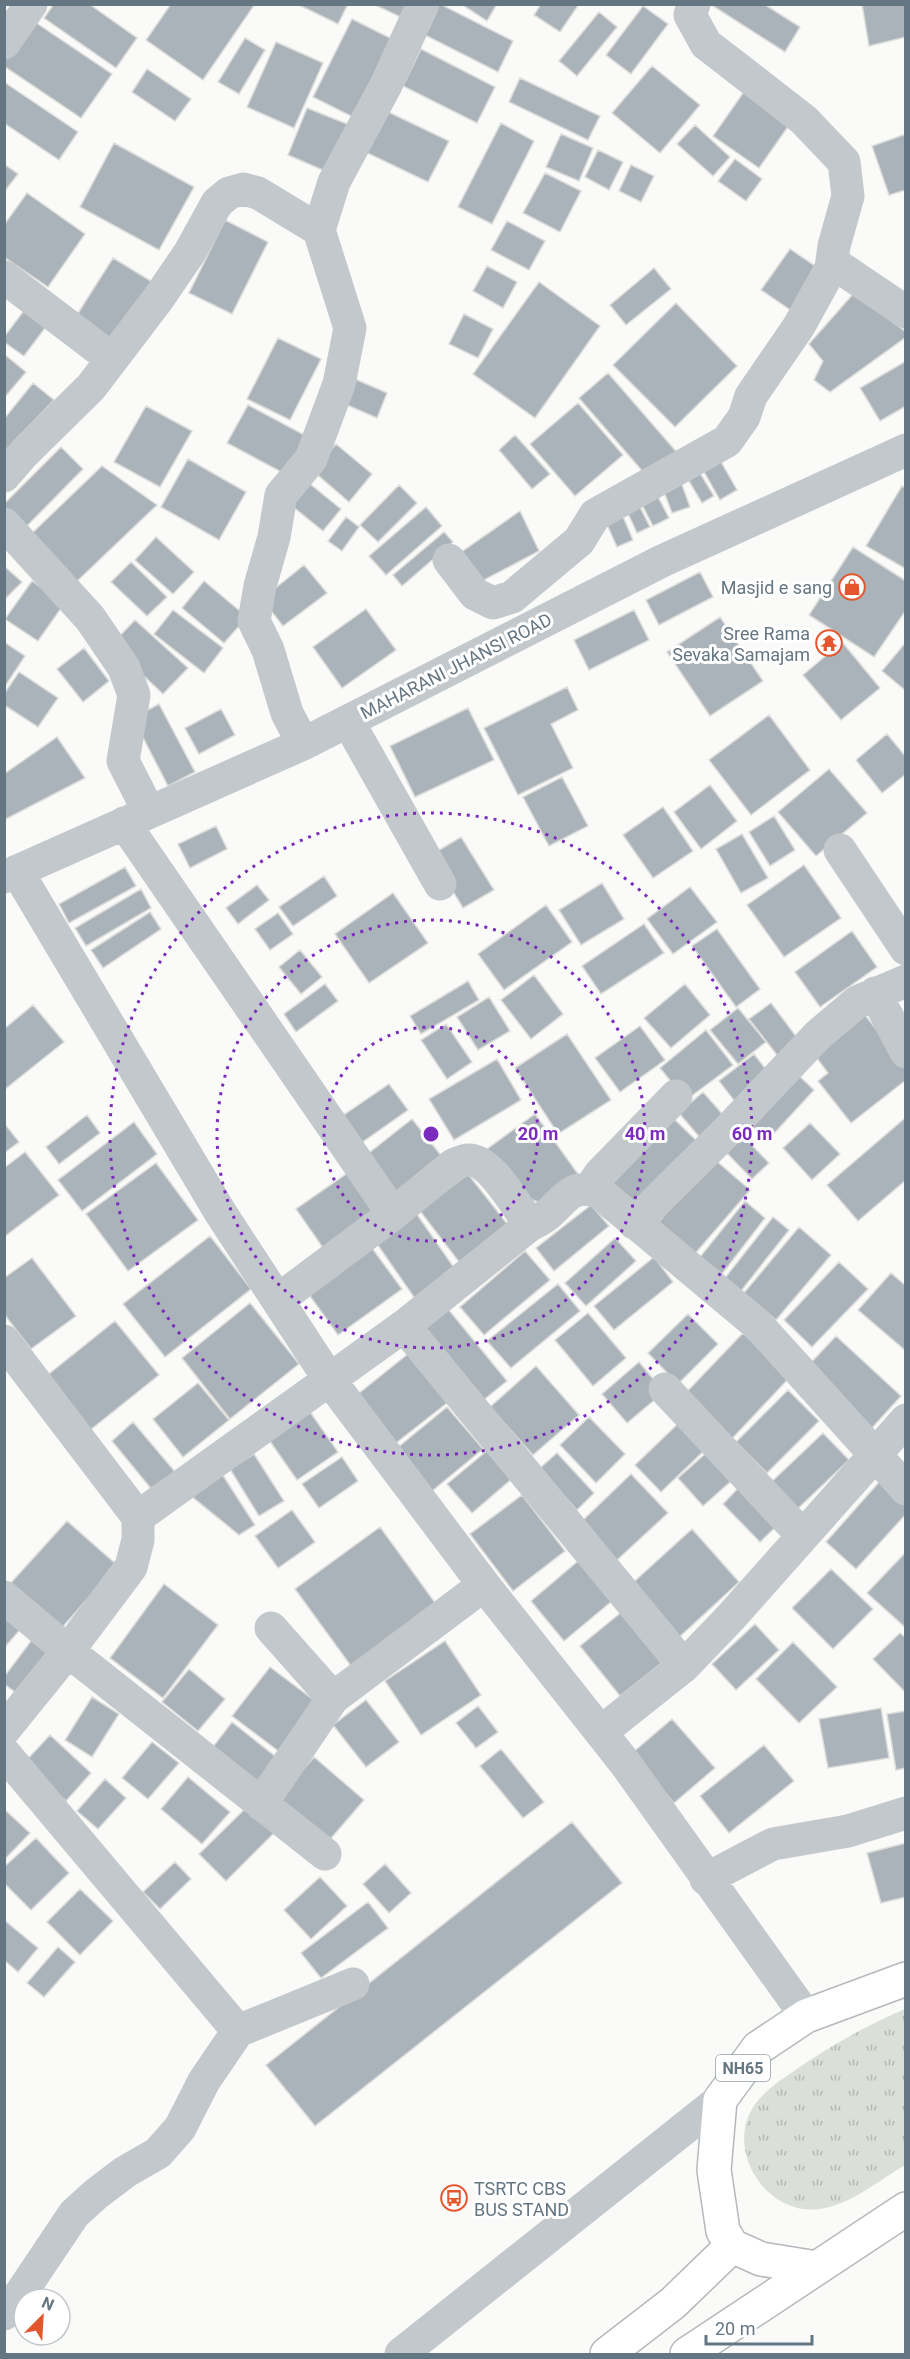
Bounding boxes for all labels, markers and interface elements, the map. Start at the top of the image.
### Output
shop icon: Masjid e sang [837,572,867,602]
place label: Masjid e sang [721,577,832,598]
street label: MAHARANI JHANSI ROAD [357,609,555,723]
place label: Sree Rama Sevaka Samajam [672,623,810,665]
temple icon: Sree Rama Sevaka Samajam [814,628,844,658]
text: 20 m [518,1123,558,1144]
text: 40 m [625,1123,665,1144]
text: 60 m [732,1123,772,1144]
centre of rings [421,1124,441,1144]
road number: NH65 [716,2055,770,2081]
place label: TSRTC CBS BUS STAND [474,2178,569,2220]
bus stop icon: TSRTC CBS BUS STAND [439,2183,469,2213]
north arrow [12,2287,72,2347]
text: N [39,2293,57,2315]
scale bar [706,2308,812,2346]
text: 20 m [715,2318,755,2339]

